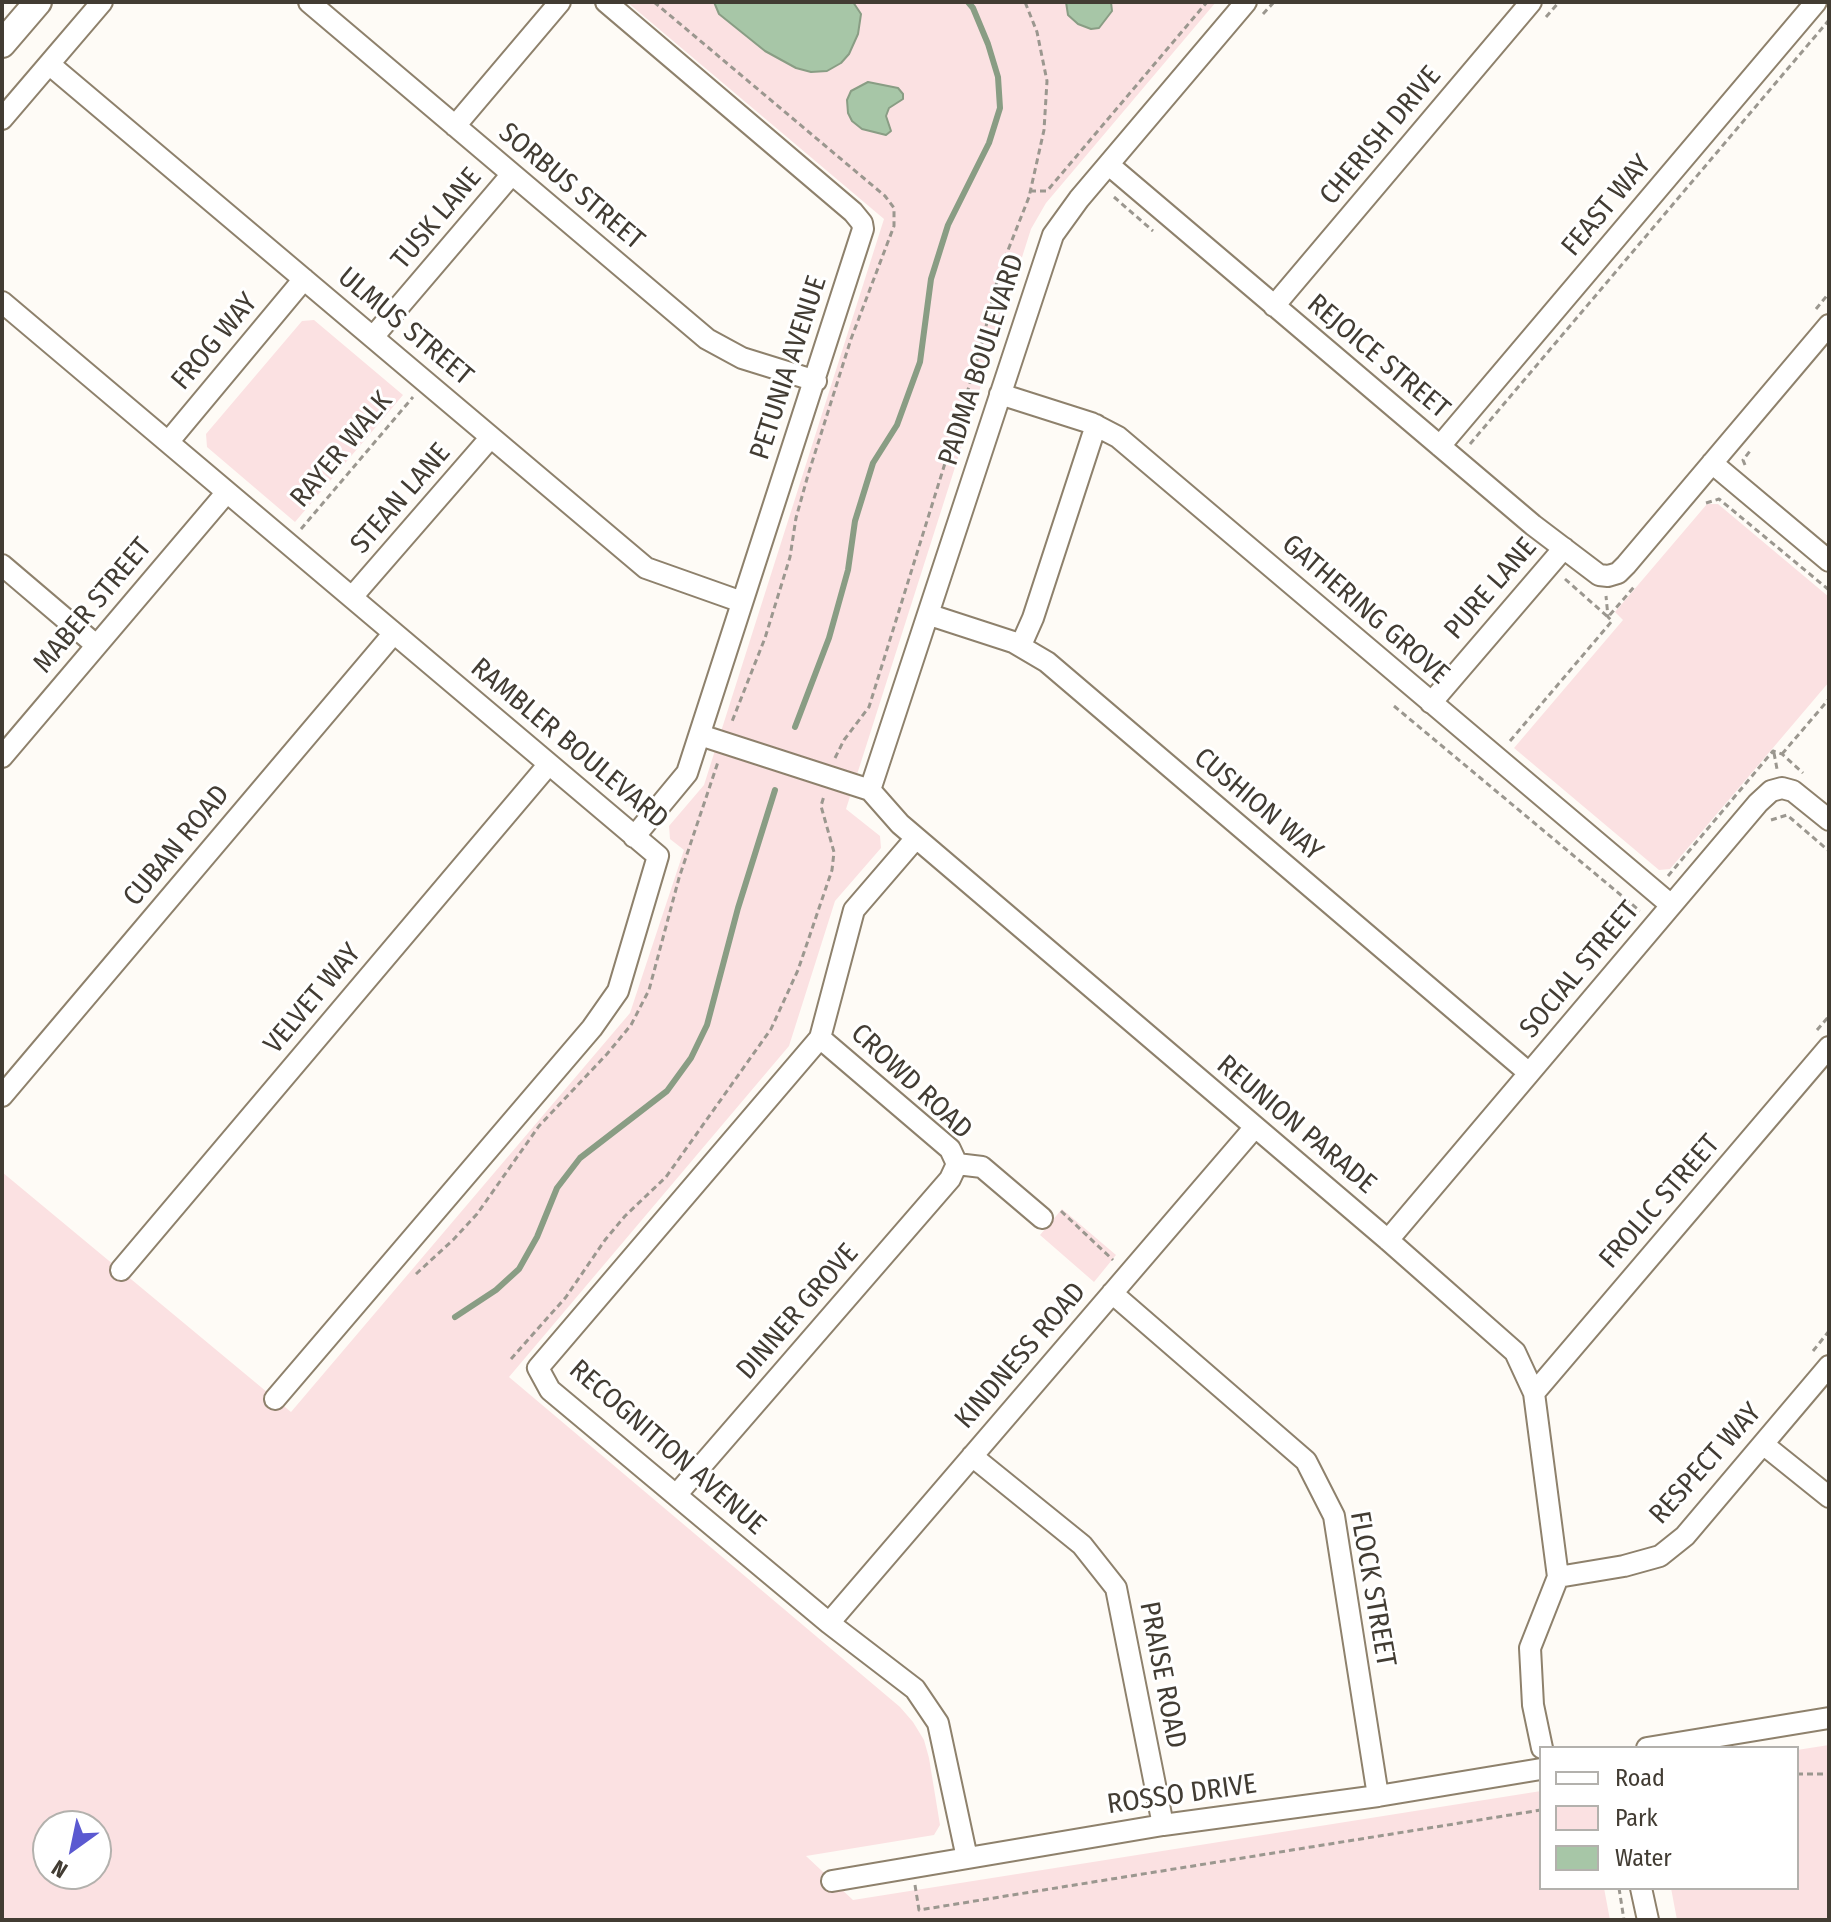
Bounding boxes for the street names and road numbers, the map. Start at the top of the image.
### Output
street label: CHERISH DRIVE [1313,60,1449,212]
street label: SORBUS STREET [491,116,651,258]
street label: FEAST WAY [1555,149,1659,263]
street label: TUSK LANE [385,162,489,276]
street label: PADMA BOULEVARD [932,250,1032,470]
street label: ULMUS STREET [331,261,479,393]
street label: PETUNIA AVENUE [743,272,835,464]
street label: FROG WAY [165,287,265,397]
street label: REJOICE STREET [1300,288,1456,426]
street label: RAYER WALK [284,385,400,515]
street label: STEAN LANE [344,437,458,561]
street label: GATHERING GROVE [1275,528,1455,692]
street label: PURE LANE [1438,531,1544,647]
street label: MABER STREET [27,532,159,680]
street label: RAMBLER BOULEVARD [463,652,675,836]
street label: CUSHION WAY [1187,741,1329,869]
street label: CUBAN ROAD [117,779,237,913]
street label: SOCIAL STREET [1513,895,1647,1045]
street label: VELVET WAY [257,937,369,1061]
street label: CROWD ROAD [843,1017,979,1147]
street label: REUNION PARADE [1210,1049,1382,1201]
street label: FROLIC STREET [1593,1128,1727,1276]
street label: DINNER GROVE [730,1237,866,1387]
street label: KINDNESS ROAD [948,1276,1094,1436]
street label: RECOGNITION AVENUE [562,1353,772,1543]
street label: RESPECT WAY [1643,1397,1769,1531]
street label: FLOCK STREET [1342,1509,1402,1669]
street label: PRAISE ROAD [1131,1599,1193,1751]
street label: ROSSO DRIVE [1105,1768,1259,1822]

